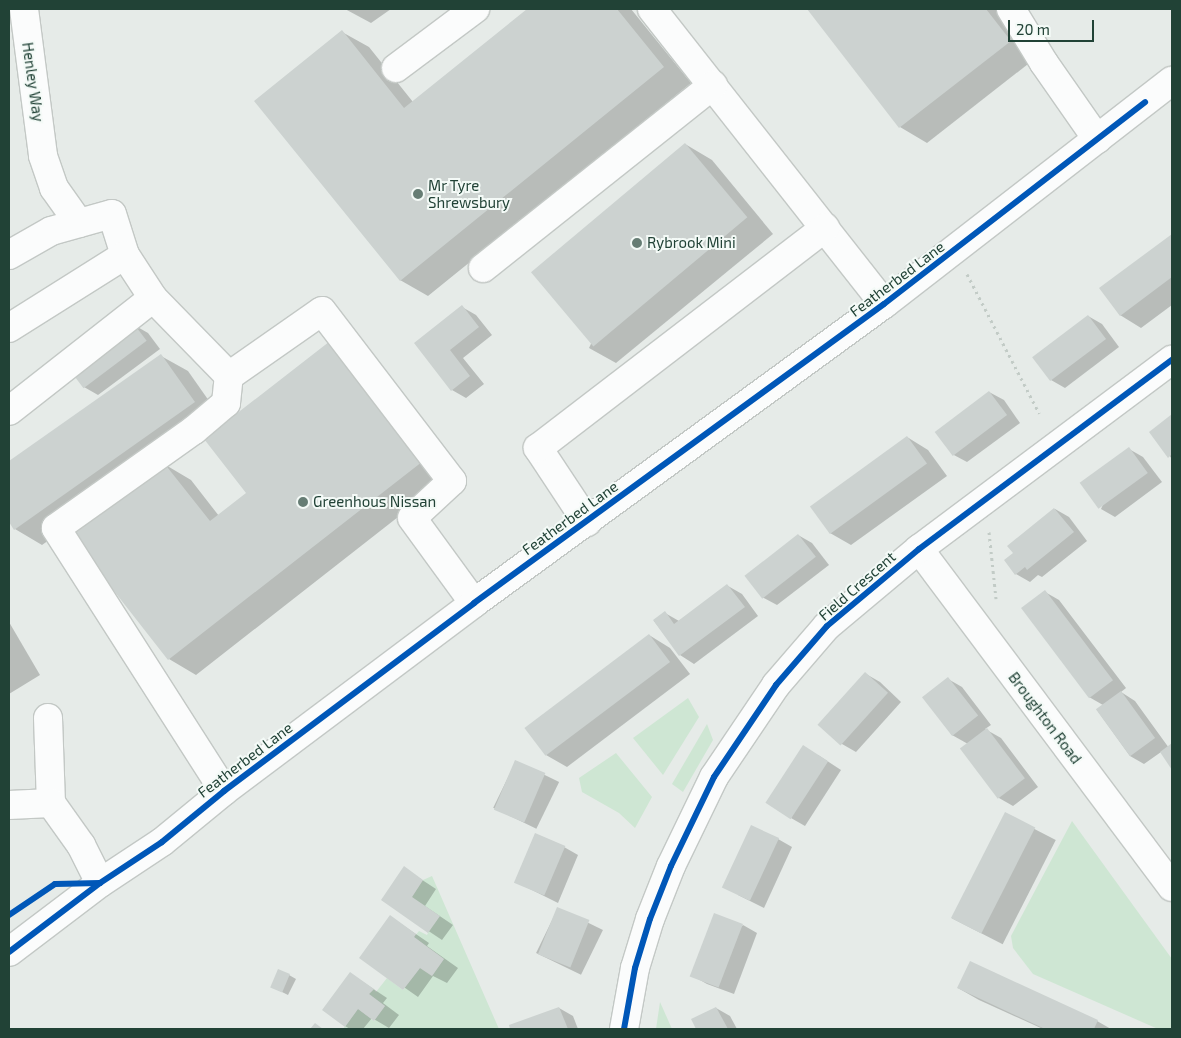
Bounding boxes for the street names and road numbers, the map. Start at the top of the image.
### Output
street label: Henley Way [18,41,48,123]
street label: Featherbed Lane [846,238,948,320]
street label: Featherbed Lane [519,477,621,559]
street label: Field Crescent [815,548,899,624]
street label: Broughton Road [1005,669,1085,767]
street label: Featherbed Lane [194,719,296,801]

